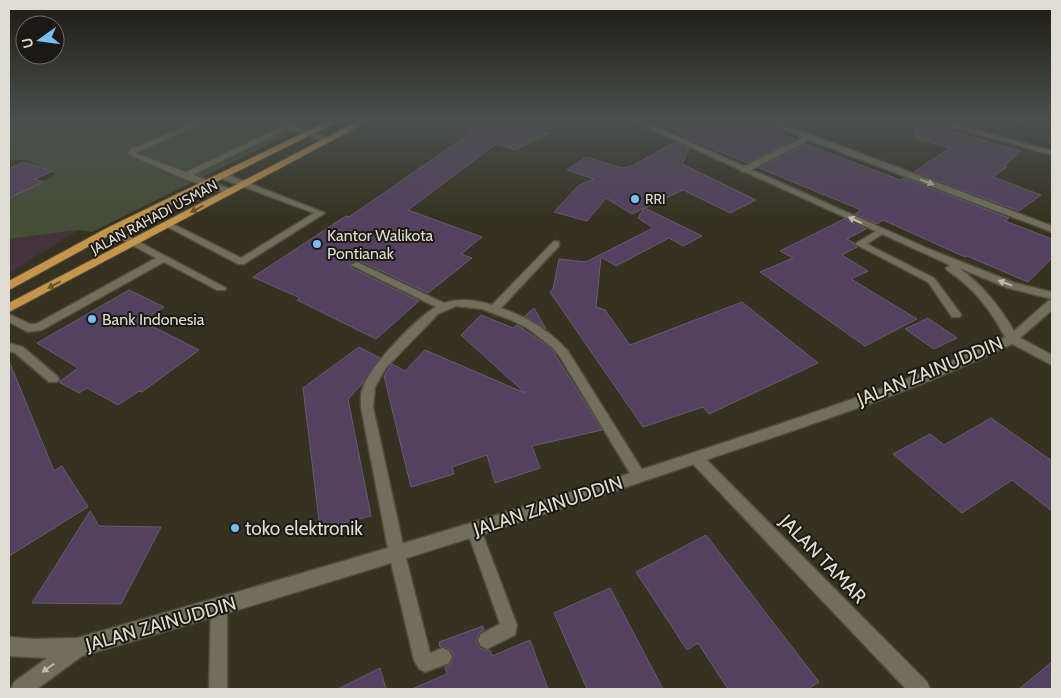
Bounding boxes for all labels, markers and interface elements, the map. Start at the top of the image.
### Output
north arrow [15,15,65,65]
text: U [17,36,37,50]
street label: JALAN RAHADI USMAN [86,176,221,259]
one-way arrow [920,179,935,186]
place label: RRI [645,190,665,208]
marker: RRI [629,193,641,205]
one-way arrow [190,205,205,213]
one-way arrow [848,216,862,224]
place label: Kantor Walikota Pontianak [327,226,434,263]
marker: Kantor Walikota Pontianak [311,238,323,250]
one-way arrow [997,279,1012,287]
one-way arrow [46,281,61,289]
place label: Bank Indonesia [102,310,205,329]
marker: Bank Indonesia [86,313,98,325]
street label: JALAN ZAINUDDIN [853,331,1006,411]
street label: JALAN ZAINUDDIN [470,471,625,541]
street label: JALAN TAMAR [774,509,872,609]
place label: toko elektronik [245,517,363,540]
marker: toko elektronik [229,522,241,534]
street label: JALAN ZAINUDDIN [82,592,239,657]
one-way arrow [42,663,55,673]

